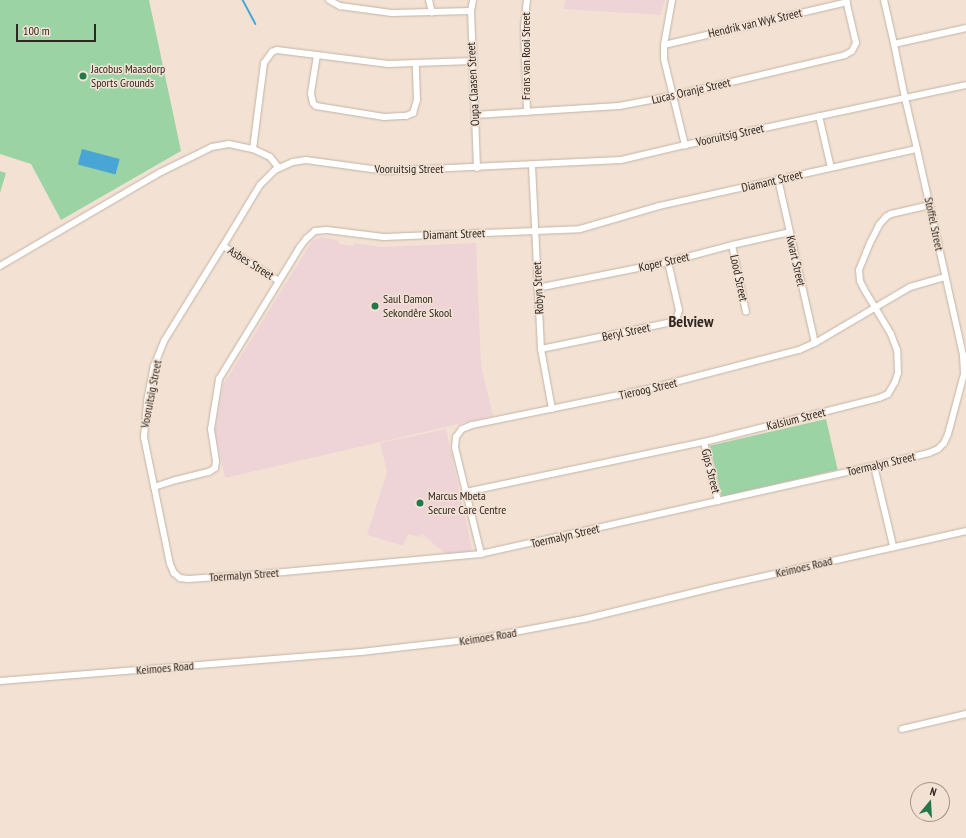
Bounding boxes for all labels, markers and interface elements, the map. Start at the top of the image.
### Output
street label: Hendrik van Wyk Street [706,5,804,41]
street label: Frans van Rooi Street [519,12,533,100]
scale bar [18,16,98,42]
text: 100 m [23,23,50,38]
street label: Oupa Claasen Street [464,42,482,126]
place label: Jacobus Maasdorp Sports Grounds [91,62,165,90]
marker: Jacobus Maasdorp Sports Grounds [78,71,88,81]
street label: Lucas Oranje Street [650,75,732,107]
street label: Vooruitsig Street [695,121,765,149]
street label: Vooruitsig Street [375,162,443,176]
street label: Diamant Street [740,167,804,195]
street label: Stoffel Street [921,196,947,252]
street label: Diamant Street [423,226,485,242]
street label: Kwart Street [783,234,809,288]
street label: Asbes Street [225,243,277,283]
street label: Koper Street [637,249,691,275]
street label: Lood Street [727,253,751,303]
street label: Robyn Street [529,261,547,315]
place label: Saul Damon Sekondêre Skool [383,292,452,320]
marker: Saul Damon Sekondêre Skool [370,301,380,311]
district label: Belview [669,311,713,331]
street label: Beryl Street [601,320,651,344]
street label: Vooruitsig Street [137,359,165,429]
street label: Tieroog Street [618,375,678,403]
street label: Kalsium Street [765,405,827,433]
street label: Gips Street [699,447,723,495]
street label: Toermalyn Street [845,449,917,479]
place label: Marcus Mbeta Secure Care Centre [428,489,506,517]
marker: Marcus Mbeta Secure Care Centre [415,498,425,508]
street label: Toermalyn Street [529,521,601,551]
street label: Keimoes Road [774,553,834,581]
street label: Toermalyn Street [209,565,279,585]
street label: Keimoes Road [458,625,518,649]
street label: Keimoes Road [135,658,195,678]
north arrow [910,782,950,822]
text: N [928,784,938,799]

